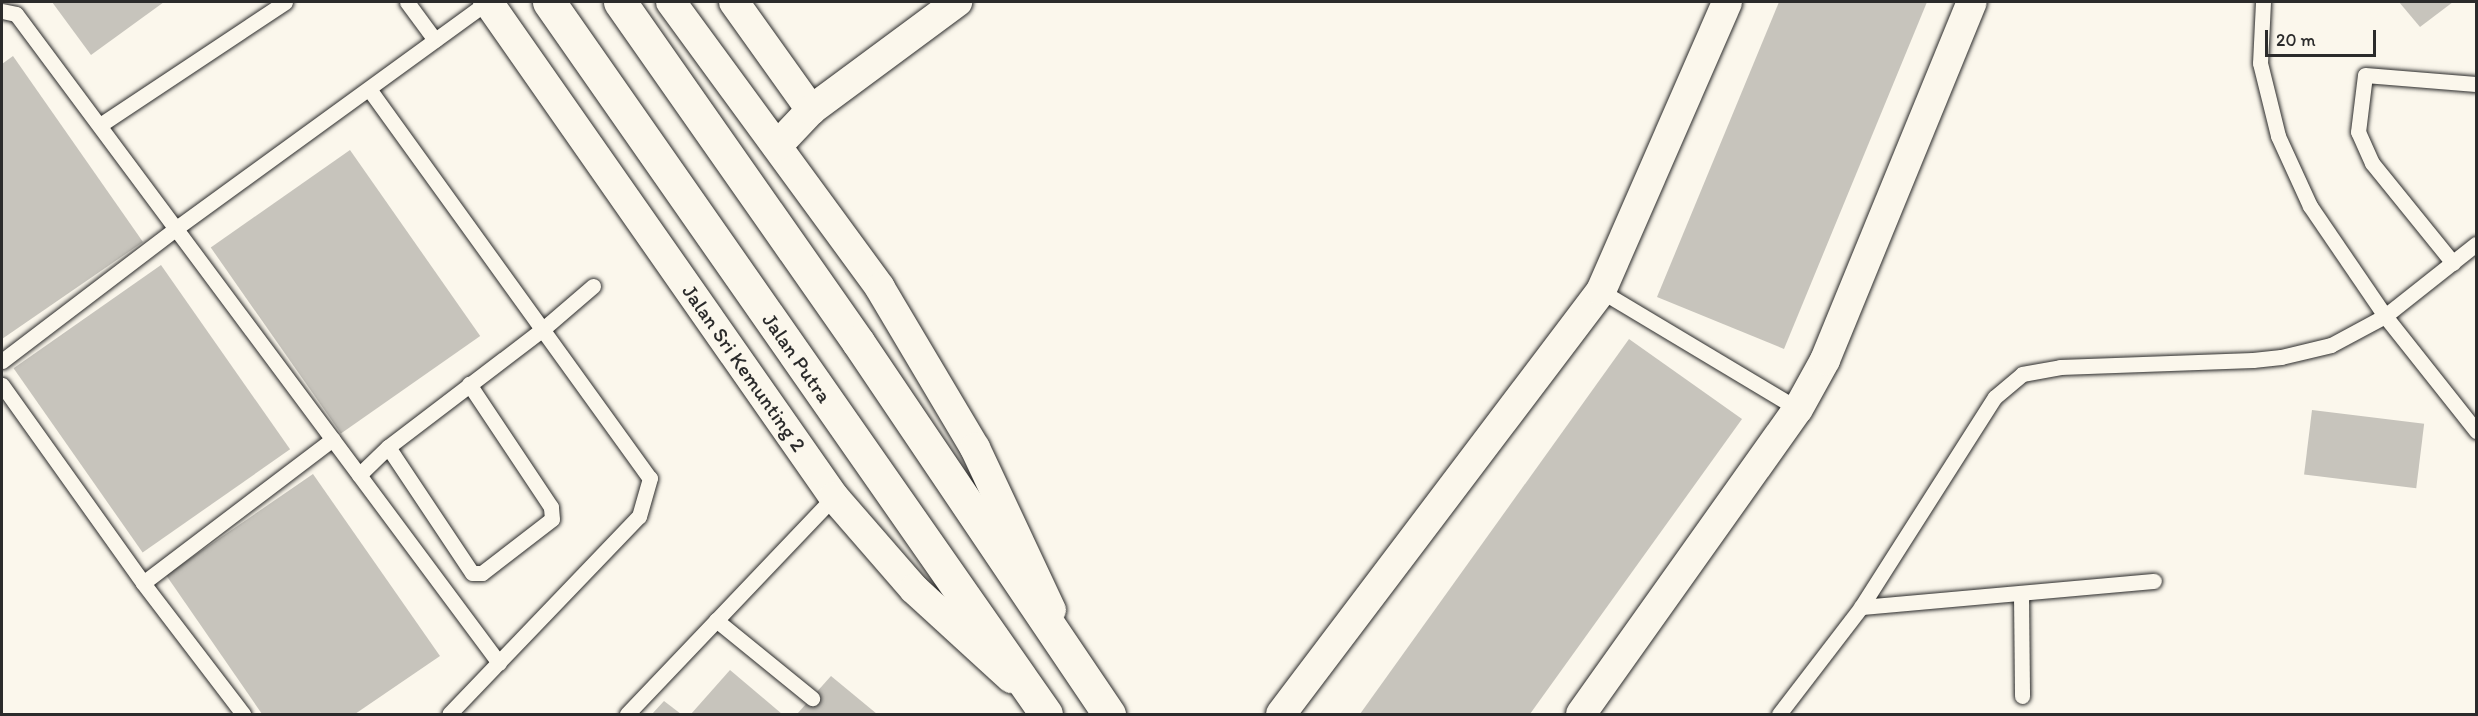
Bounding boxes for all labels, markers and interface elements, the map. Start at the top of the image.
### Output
scale bar [2268,18,2379,56]
text: 20 m [2276,29,2316,51]
street label: Jalan Sri Kemunting 2 [677,280,811,456]
street label: Jalan Putra [757,309,837,407]

